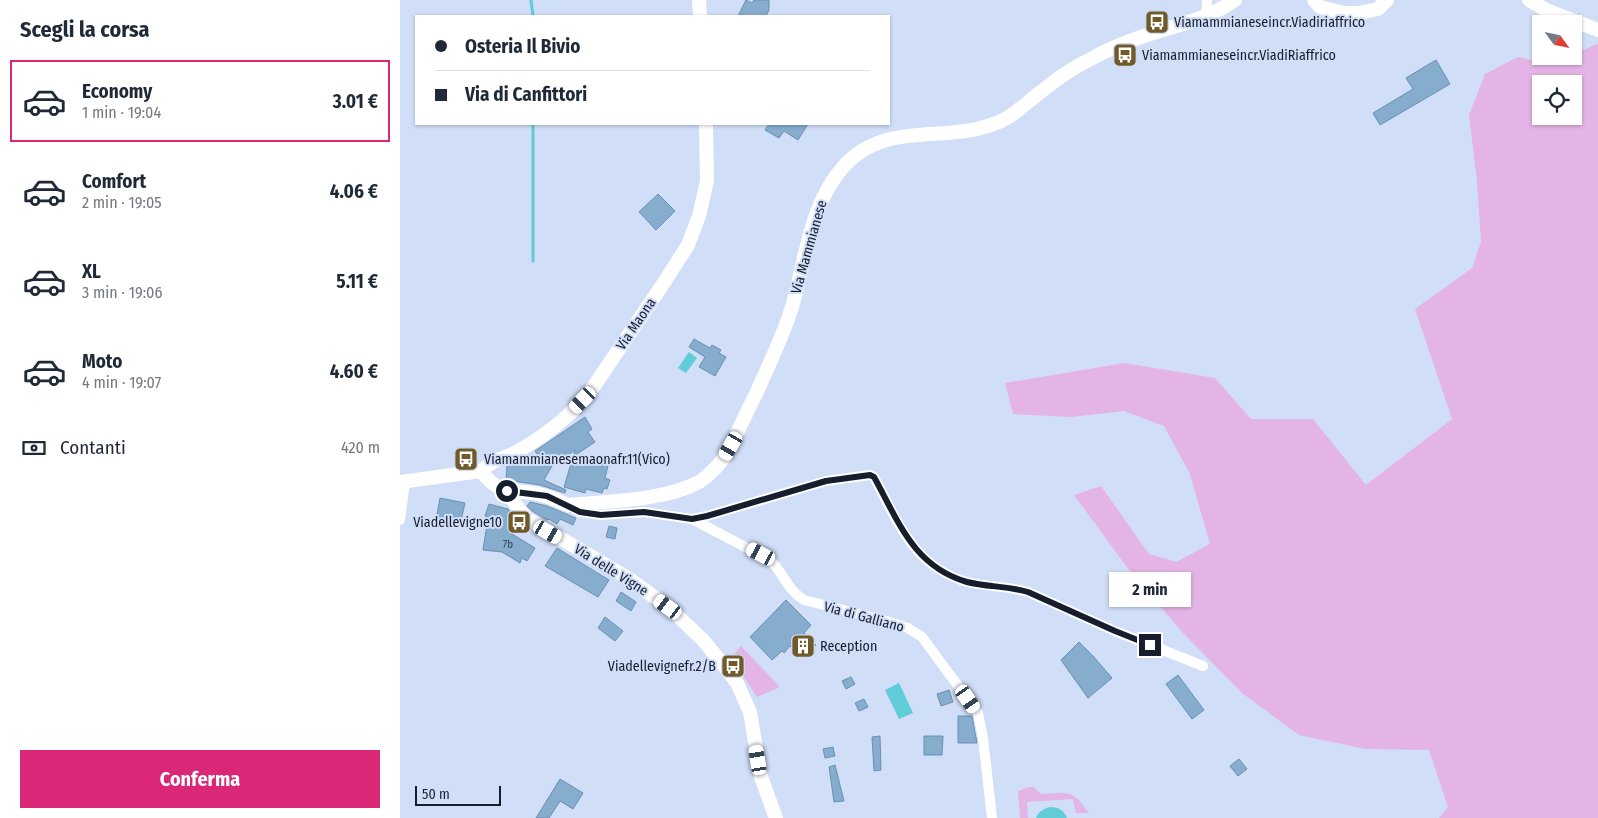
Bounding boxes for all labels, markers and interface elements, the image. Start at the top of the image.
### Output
bus stop icon: Viamammianeseincr.Viadiriaffrico [1144,9,1170,35]
place label: Viamammianeseincr.Viadiriaffrico [1174,14,1365,31]
north arrow [1532,15,1582,65]
map controls [1532,15,1582,125]
text: Scegli la corsa [20,16,150,43]
text: Osteria Il Bivio [465,35,580,58]
bus stop icon: Viamammianeseincr.ViadiRiaffrico [1112,42,1138,68]
place label: Viamammianeseincr.ViadiRiaffrico [1142,47,1336,64]
button: locate [1532,75,1582,125]
icon: car [22,79,67,124]
text: Economy [82,80,152,103]
text: Via di Canfittori [465,83,587,106]
text: 3.01 € [333,90,378,113]
text: 1 min · 19:04 [82,103,161,122]
icon: car [22,169,67,214]
text: Comfort [82,170,146,193]
text: 4.06 € [330,180,378,203]
text: 2 min · 19:05 [82,193,162,212]
street label: Via Mammianese [787,198,831,296]
icon: car [22,259,67,304]
text: XL [82,260,101,283]
text: 5.11 € [336,270,378,293]
text: 3 min · 19:06 [82,283,162,302]
street label: Via Maona [612,295,660,353]
icon: car [22,349,67,394]
text: Moto [82,350,122,373]
text: 4.60 € [330,360,378,383]
text: 4 min · 19:07 [82,373,161,392]
car [567,384,598,416]
car [717,429,744,463]
icon: cash [20,434,48,462]
text: Contanti [60,436,126,459]
text: 420 m [341,438,380,457]
bus stop icon: Viamammianesemaonafr.11(Vico) [453,446,479,472]
place label: Viamammianesemaonafr.11(Vico) [484,451,670,468]
route start [496,480,518,502]
bus stop icon: Viadellevigne10 [506,509,532,535]
place label: Viadellevigne10 [413,514,502,531]
car [531,518,564,546]
house number: 7b [503,538,513,551]
street label: Via delle Vigne [571,540,651,600]
car [744,541,777,567]
callout: 2 min [1109,572,1191,608]
text: 2 min [1132,580,1168,599]
car [651,592,684,622]
street label: Via di Galliano [822,598,906,636]
building icon: Reception [790,633,816,659]
route end [1139,634,1161,656]
place label: Reception [820,638,877,655]
bus stop icon: Viadellevignefr.2/B [720,653,746,679]
place label: Viadellevignefr.2/B [608,658,716,675]
car [953,682,982,716]
car [748,744,767,776]
button: Conferma [20,750,380,808]
scale bar [415,783,501,806]
text: 50 m [422,786,450,803]

